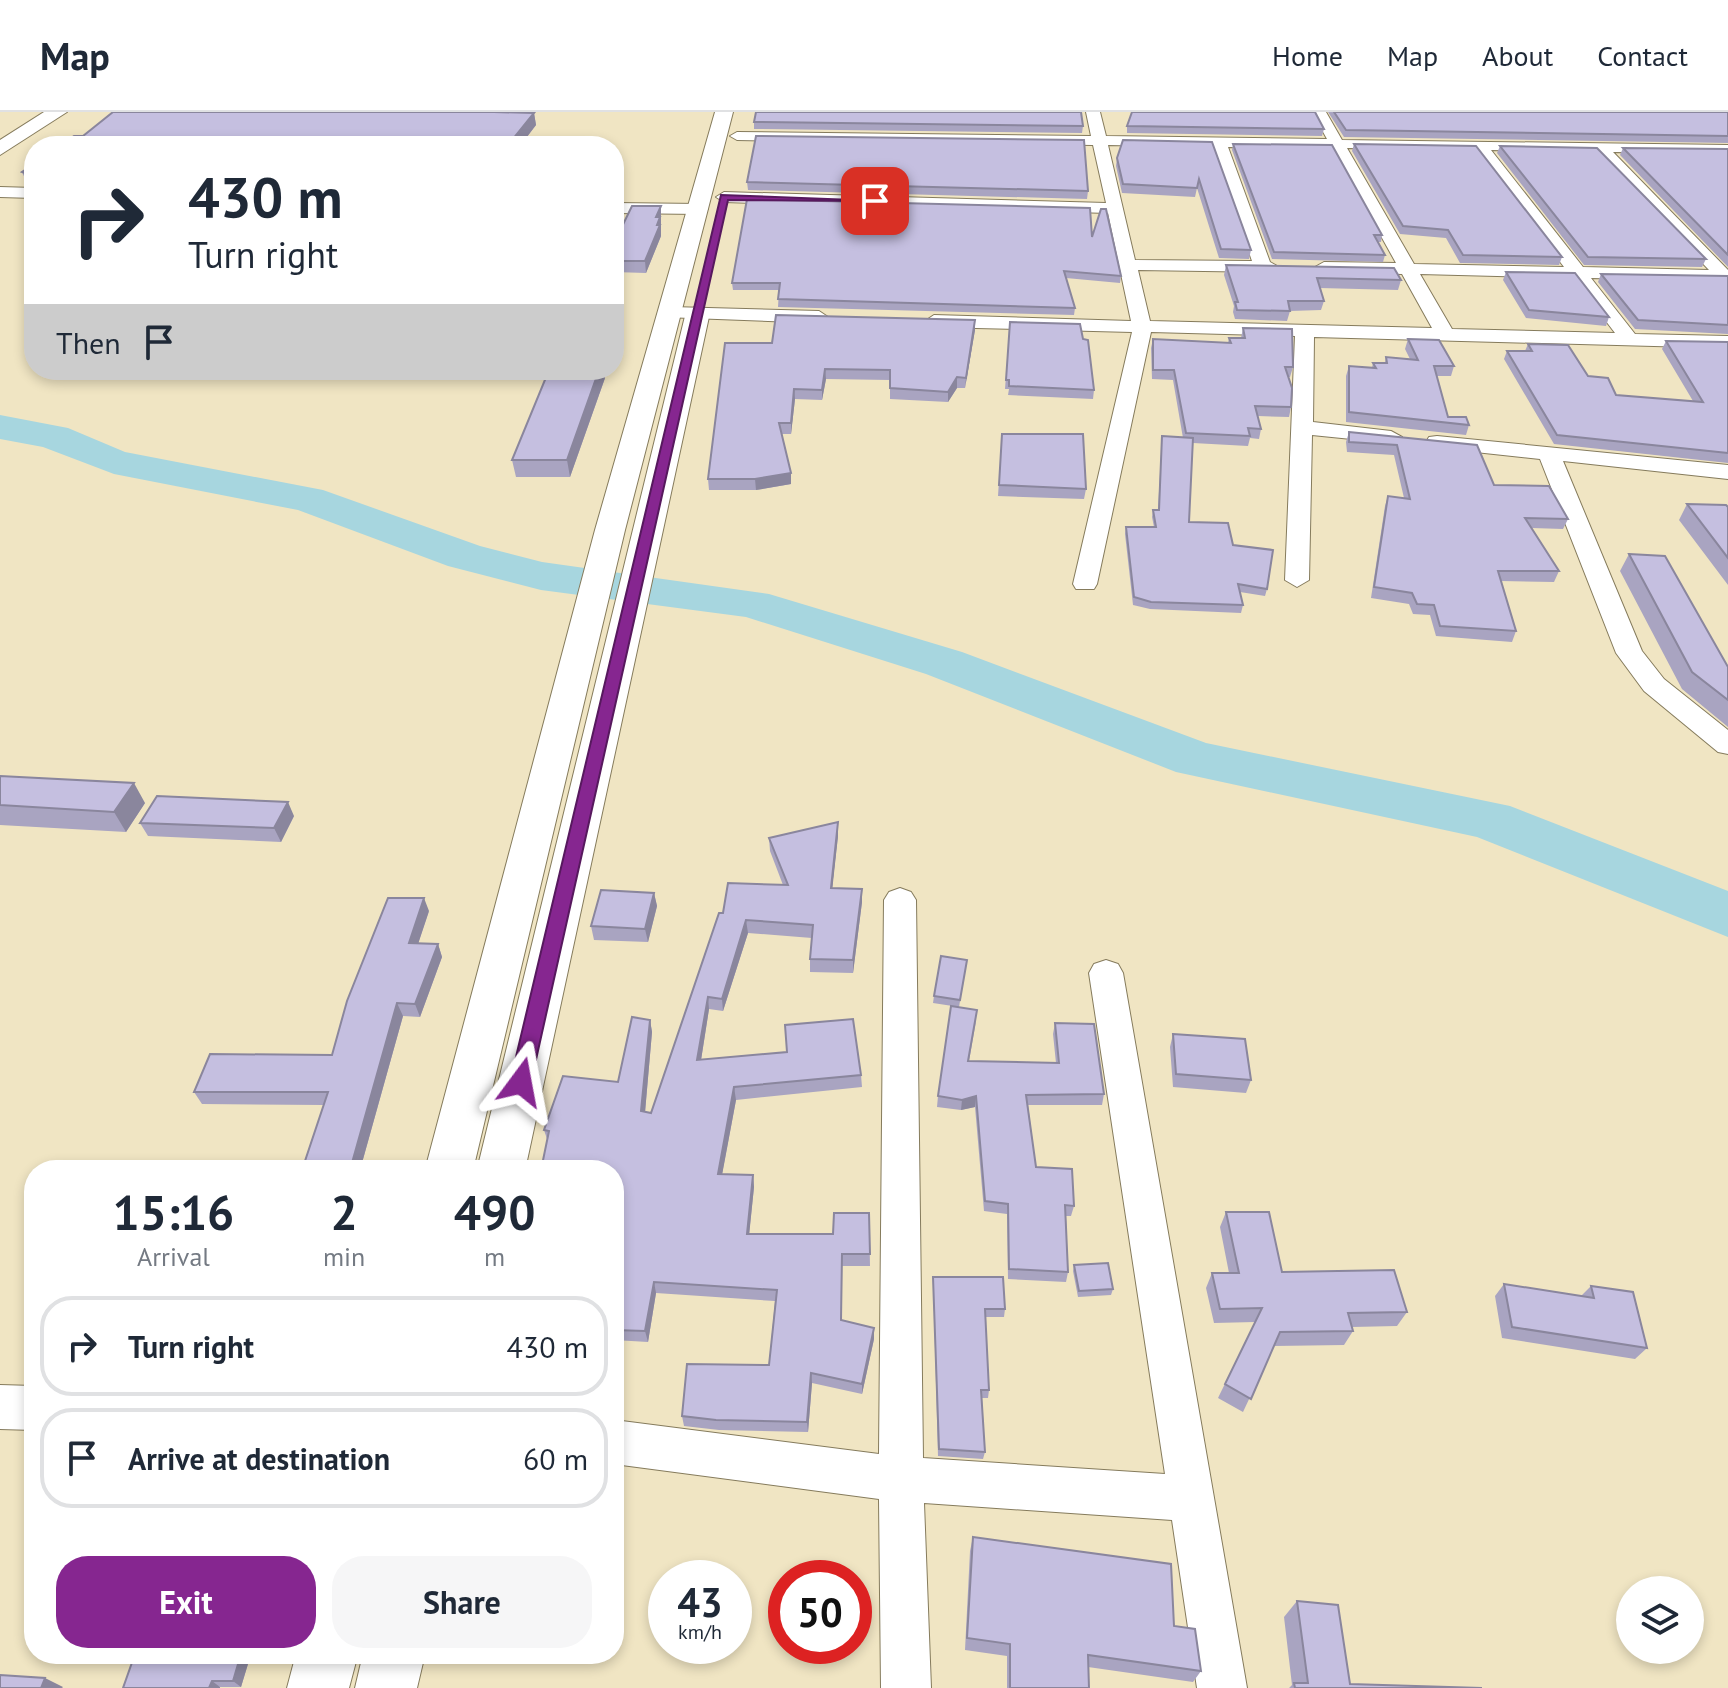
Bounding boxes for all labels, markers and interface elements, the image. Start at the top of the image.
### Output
text: Map [40,31,110,80]
text: Home [1272,37,1343,74]
text: Map [1387,37,1438,74]
text: About [1482,37,1553,74]
text: Contact [1597,37,1688,74]
text: 430 m [188,161,343,233]
pin [841,167,909,235]
icon: right [56,168,160,272]
icon: arrive [853,179,897,223]
text: Turn right [188,231,338,278]
icon: arrive [137,320,181,364]
text: Then [56,323,121,362]
position arrow [479,1040,563,1124]
text: 15:16 [113,1181,234,1243]
text: 2 [330,1181,358,1243]
text: 490 [454,1181,535,1243]
text: Arrival [137,1240,210,1273]
text: min [323,1240,365,1273]
text: m [484,1240,505,1273]
icon: right [60,1324,104,1368]
text: Turn right [128,1327,254,1366]
text: 430 m [507,1327,588,1366]
icon: arrive [60,1436,104,1480]
text: Arrive at destination [128,1439,390,1478]
text: 60 m [523,1439,588,1478]
button: Exit [56,1556,316,1648]
button: Share [332,1556,592,1648]
speed limit sign: 50 [768,1560,872,1664]
text: 43 [677,1576,723,1628]
map controls [1616,1576,1704,1664]
button: layers [1616,1576,1704,1664]
text: km/h [678,1619,722,1645]

